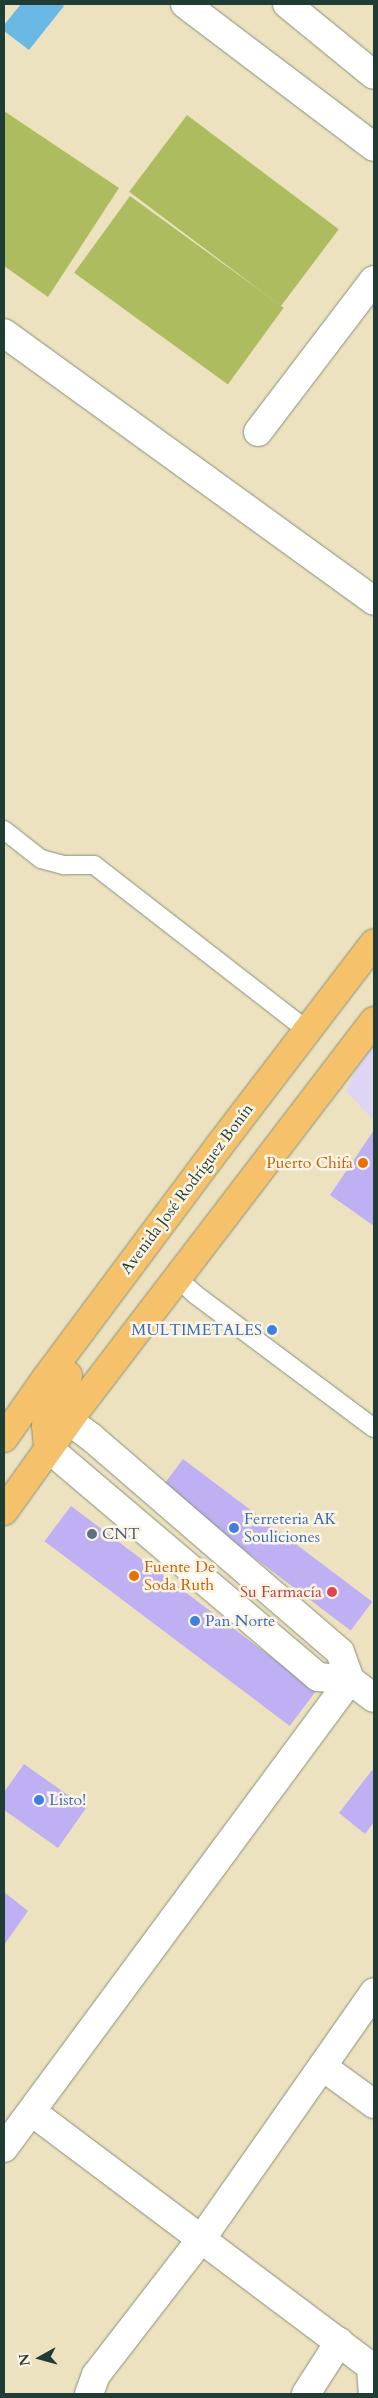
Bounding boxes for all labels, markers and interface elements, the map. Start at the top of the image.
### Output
street label: Avenida José Rodríguez Bonín [117,1100,257,1278]
place label: Puerto Chifa [266,1153,353,1173]
marker: Puerto Chifa [357,1157,369,1169]
place label: MULTIMETALES [131,1320,262,1340]
marker: MULTIMETALES [266,1324,278,1336]
place label: Ferreteria AK Souliciones [244,1509,336,1547]
marker: Ferreteria AK Souliciones [228,1522,240,1534]
place label: CNT [102,1524,140,1544]
marker: CNT [86,1528,98,1540]
place label: Fuente De Soda Ruth [144,1557,215,1595]
marker: Fuente De Soda Ruth [128,1570,140,1582]
place label: Su Farmacía [240,1582,322,1602]
marker: Su Farmacía [326,1586,338,1598]
place label: Pan Norte [205,1611,275,1631]
marker: Pan Norte [189,1615,201,1627]
place label: Listo! [49,1790,86,1810]
marker: Listo! [33,1794,45,1806]
north arrow [15,2333,65,2383]
text: N [14,2353,35,2367]

